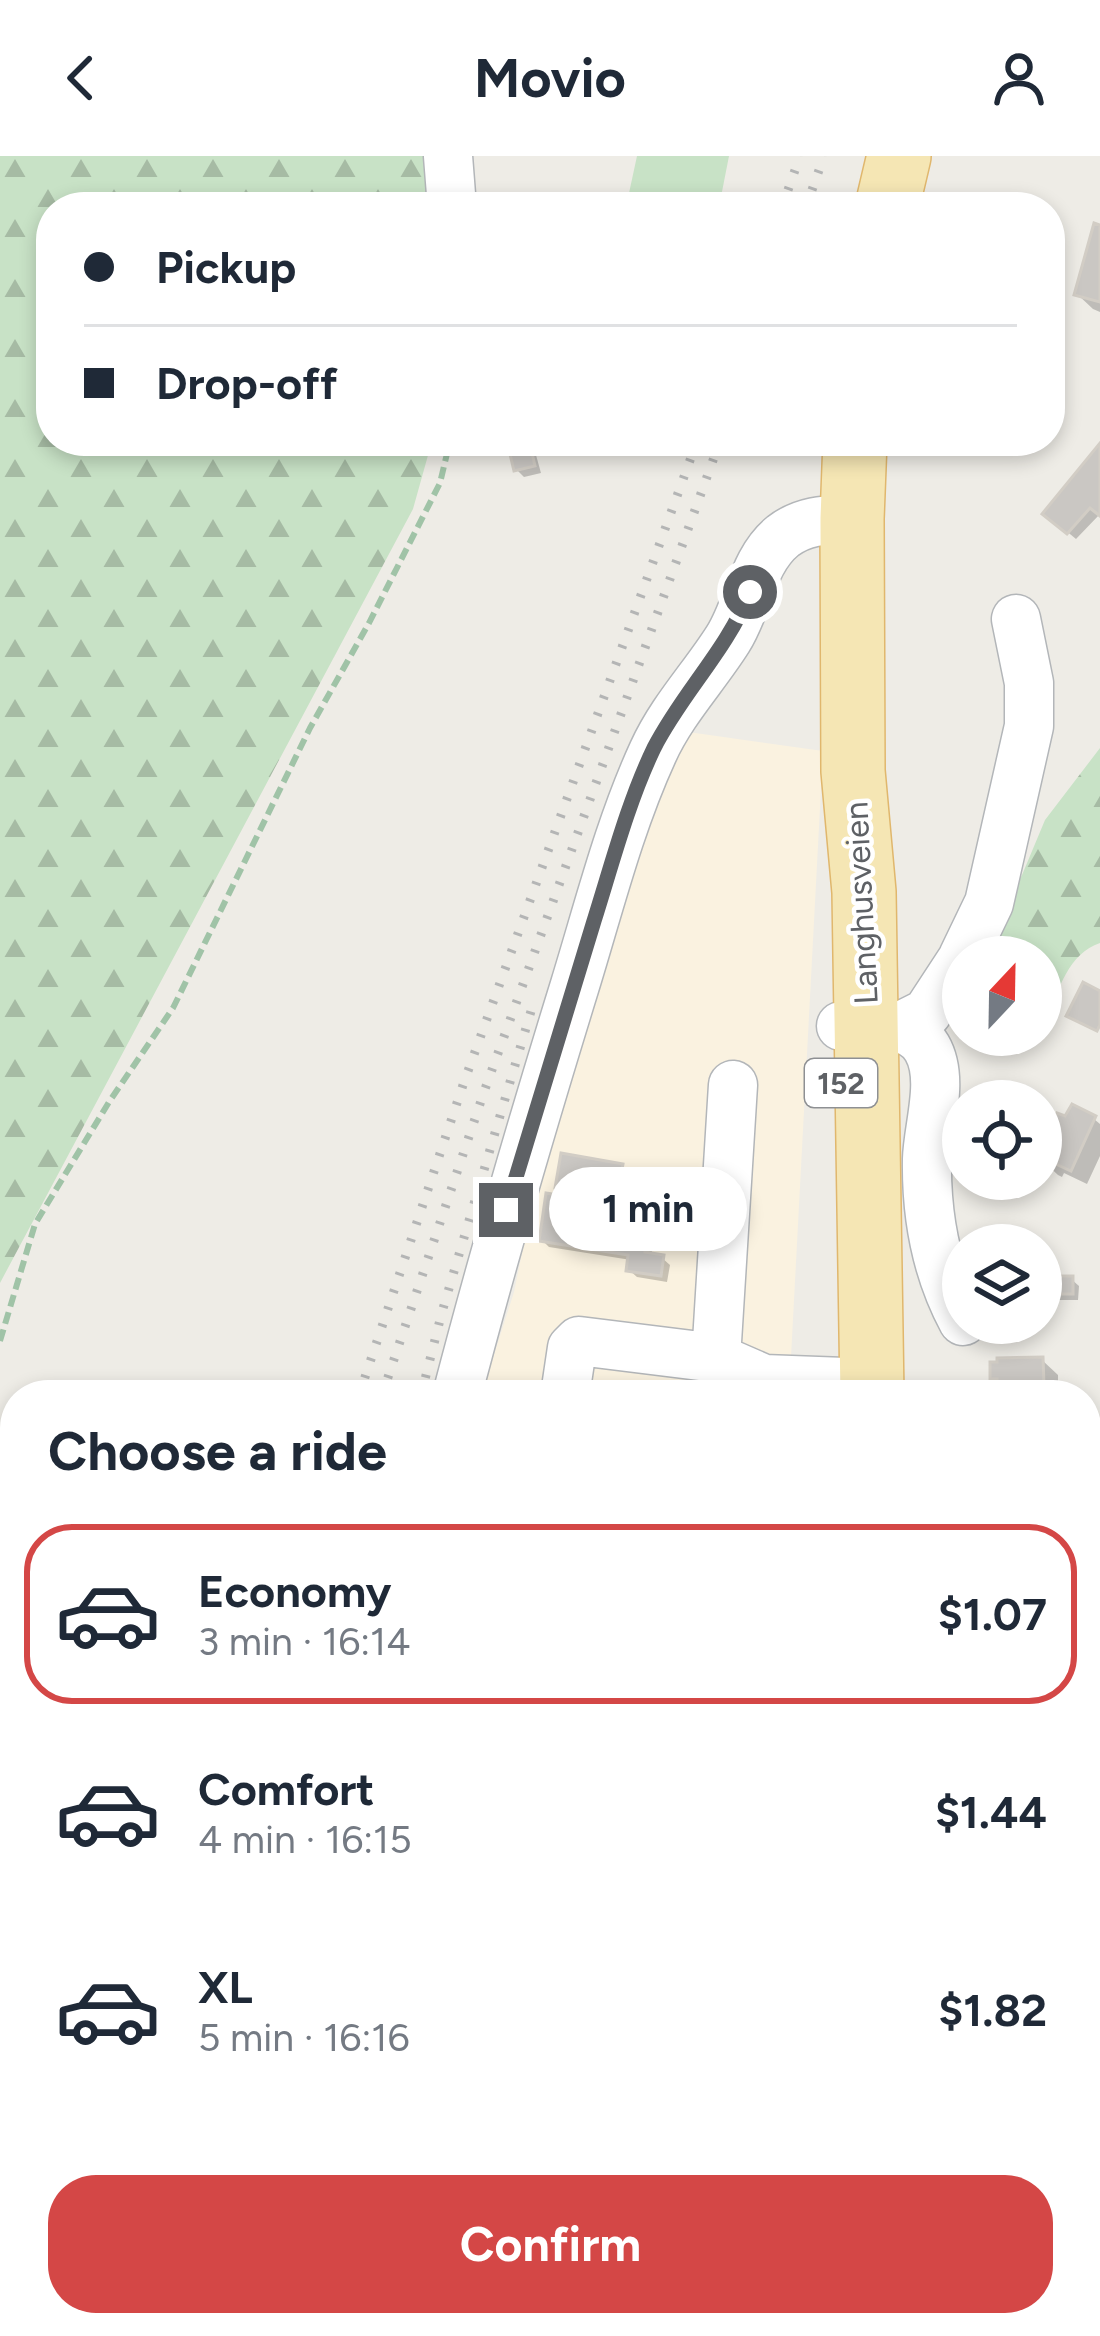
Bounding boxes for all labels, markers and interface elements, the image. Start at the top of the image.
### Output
icon: back [48,45,114,111]
icon: person [986,45,1052,111]
text: Movio [474,46,626,111]
text: Pickup [156,240,296,294]
text: Drop-off [156,356,338,410]
route start [723,565,777,619]
street label: Langhusveien [836,801,886,1005]
north arrow [942,936,1062,1056]
map controls [942,936,1062,1344]
road number: 152 [805,1059,877,1107]
button: locate [942,1080,1062,1200]
callout: 1 min [548,1168,746,1252]
route end [479,1183,533,1237]
text: 1 min [602,1185,694,1232]
button: layers [942,1224,1062,1344]
text: Choose a ride [48,1419,387,1484]
icon: car [54,1560,162,1668]
text: Economy [198,1564,391,1618]
text: $1.07 [938,1587,1047,1641]
text: 3 min · 16:14 [198,1618,410,1665]
icon: car [54,1758,162,1866]
text: Comfort [198,1762,374,1816]
text: $1.44 [935,1785,1047,1839]
text: 4 min · 16:15 [198,1816,412,1863]
icon: car [54,1956,162,2064]
text: XL [198,1960,253,2014]
text: $1.82 [938,1983,1047,2037]
text: 5 min · 16:16 [198,2014,409,2061]
button: Confirm [48,2175,1053,2313]

